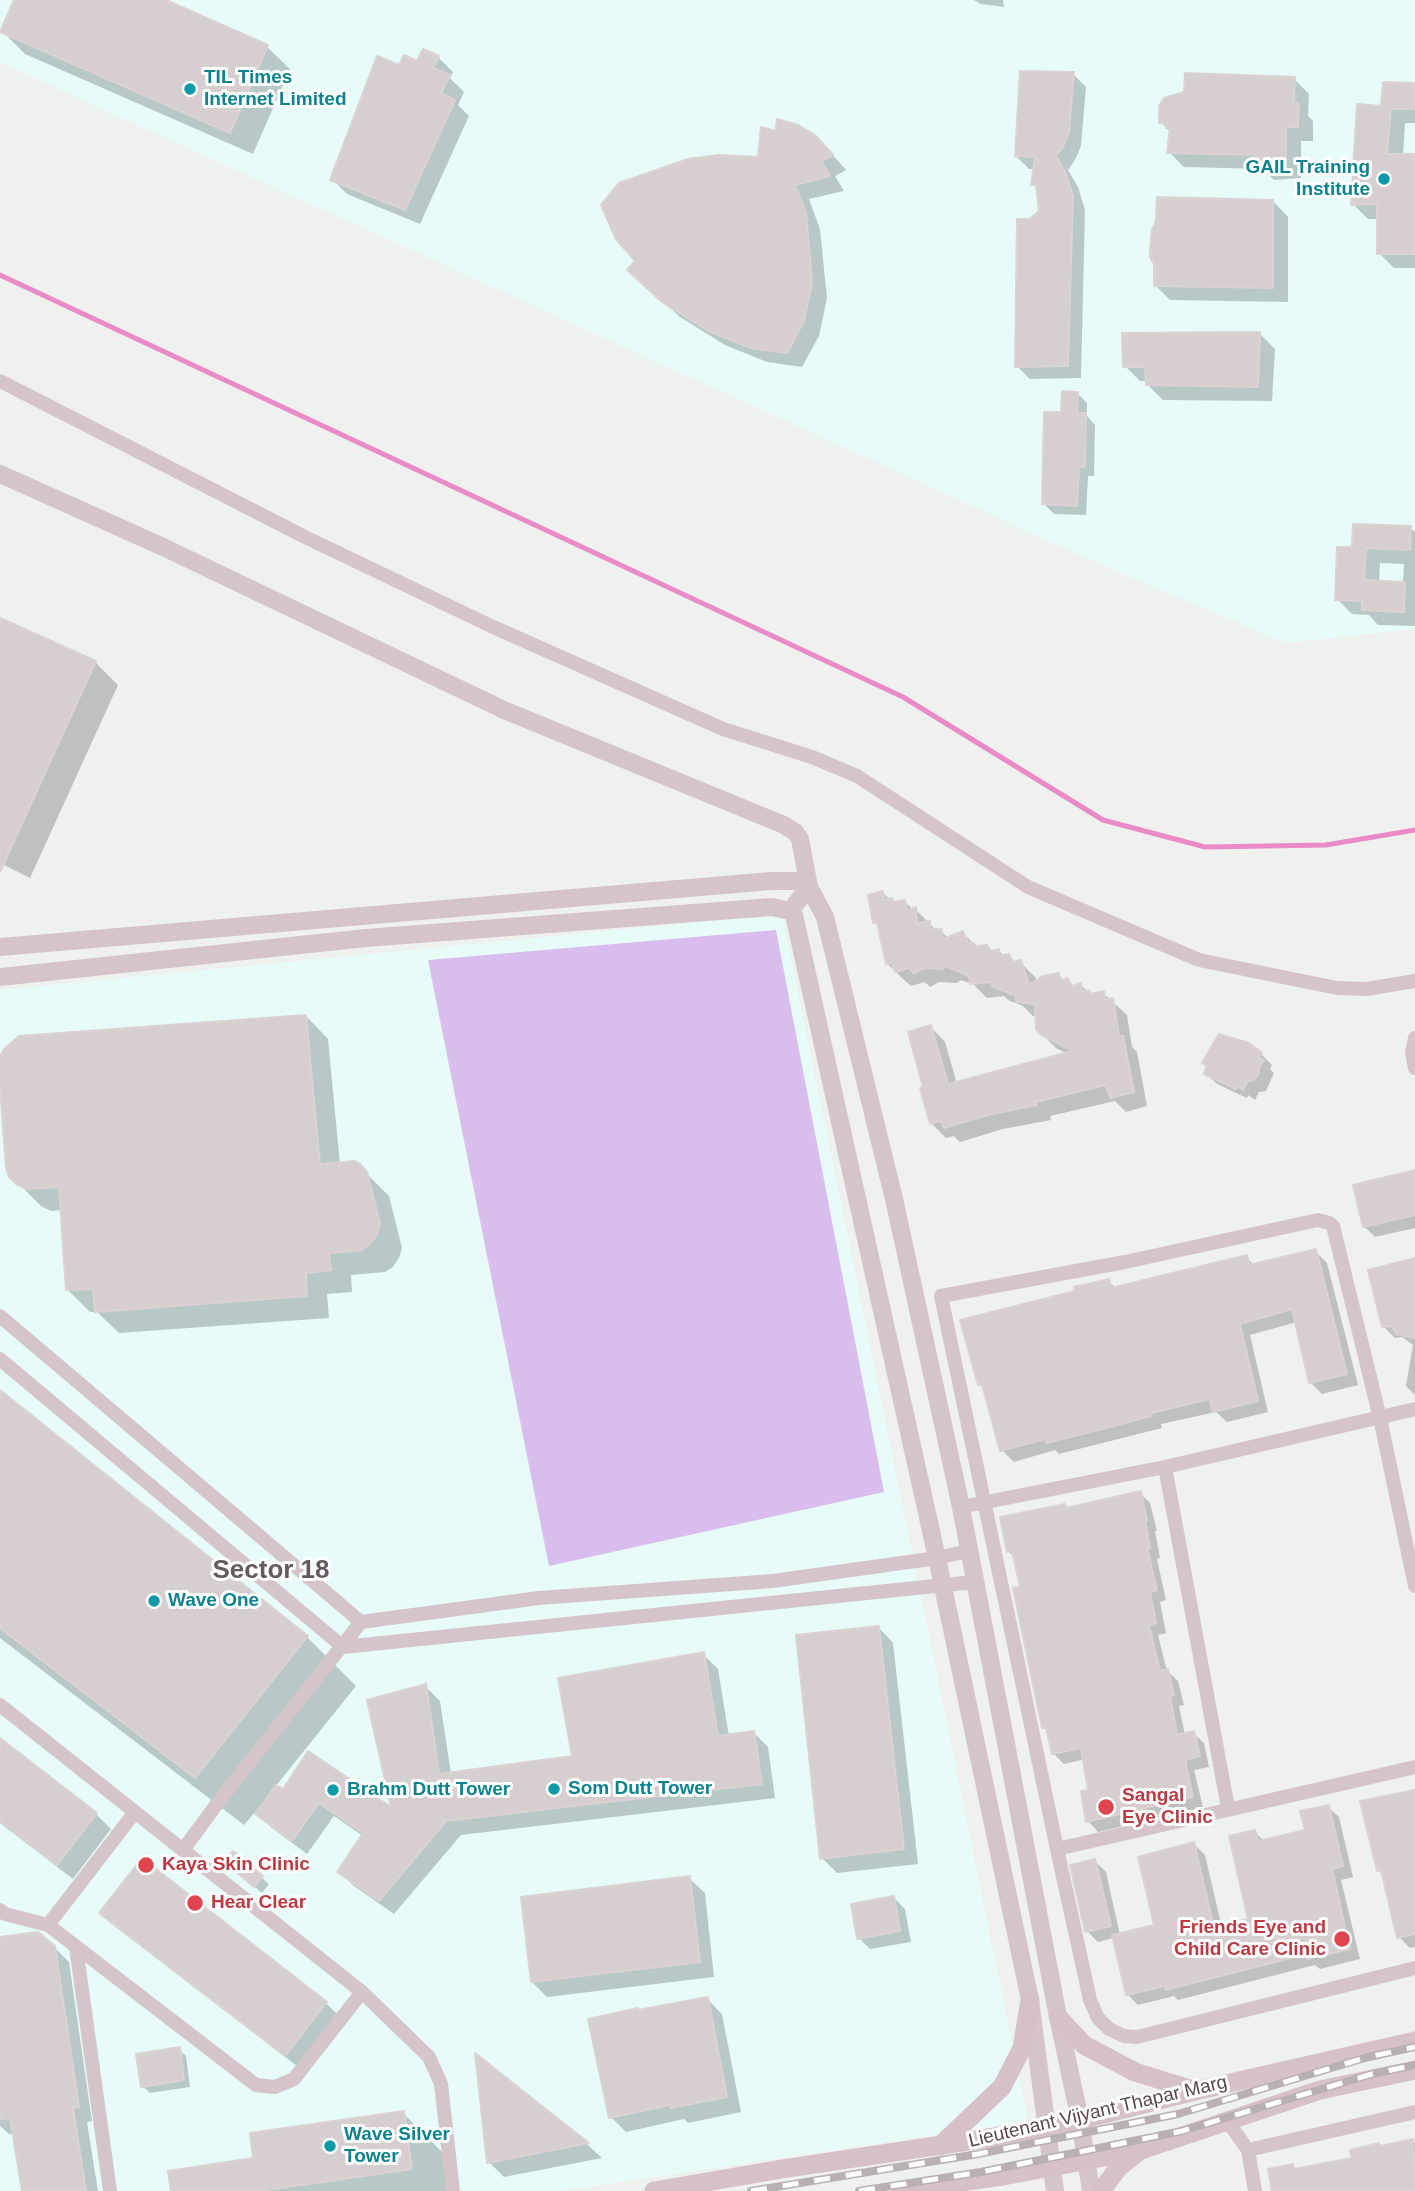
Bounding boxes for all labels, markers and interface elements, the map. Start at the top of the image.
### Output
place label: TIL Times Internet Limited [204,67,347,111]
marker: TIL Times Internet Limited [182,81,198,97]
place label: GAIL Training Institute [1245,157,1370,201]
marker: GAIL Training Institute [1376,171,1392,187]
district label: Sector 18 [212,1555,330,1587]
place label: Wave One [168,1590,259,1612]
marker: Wave One [146,1593,162,1609]
place label: Som Dutt Tower [568,1778,712,1800]
place label: Brahm Dutt Tower [347,1779,510,1801]
marker: Som Dutt Tower [546,1781,562,1797]
marker: Brahm Dutt Tower [325,1782,341,1798]
place label: Sangal Eye Clinic [1122,1785,1213,1829]
marker: Sangal Eye Clinic [1096,1797,1116,1817]
place label: Kaya Skin Clinic [162,1854,310,1876]
marker: Kaya Skin Clinic [136,1855,156,1875]
place label: Hear Clear [211,1892,306,1914]
marker: Hear Clear [185,1893,205,1913]
place label: Friends Eye and Child Care Clinic [1174,1917,1326,1961]
marker: Friends Eye and Child Care Clinic [1332,1929,1352,1949]
street label: Lieutenant Vijyant Thapar Marg [966,2071,1230,2153]
place label: Wave Silver Tower [344,2124,450,2168]
marker: Wave Silver Tower [322,2138,338,2154]

